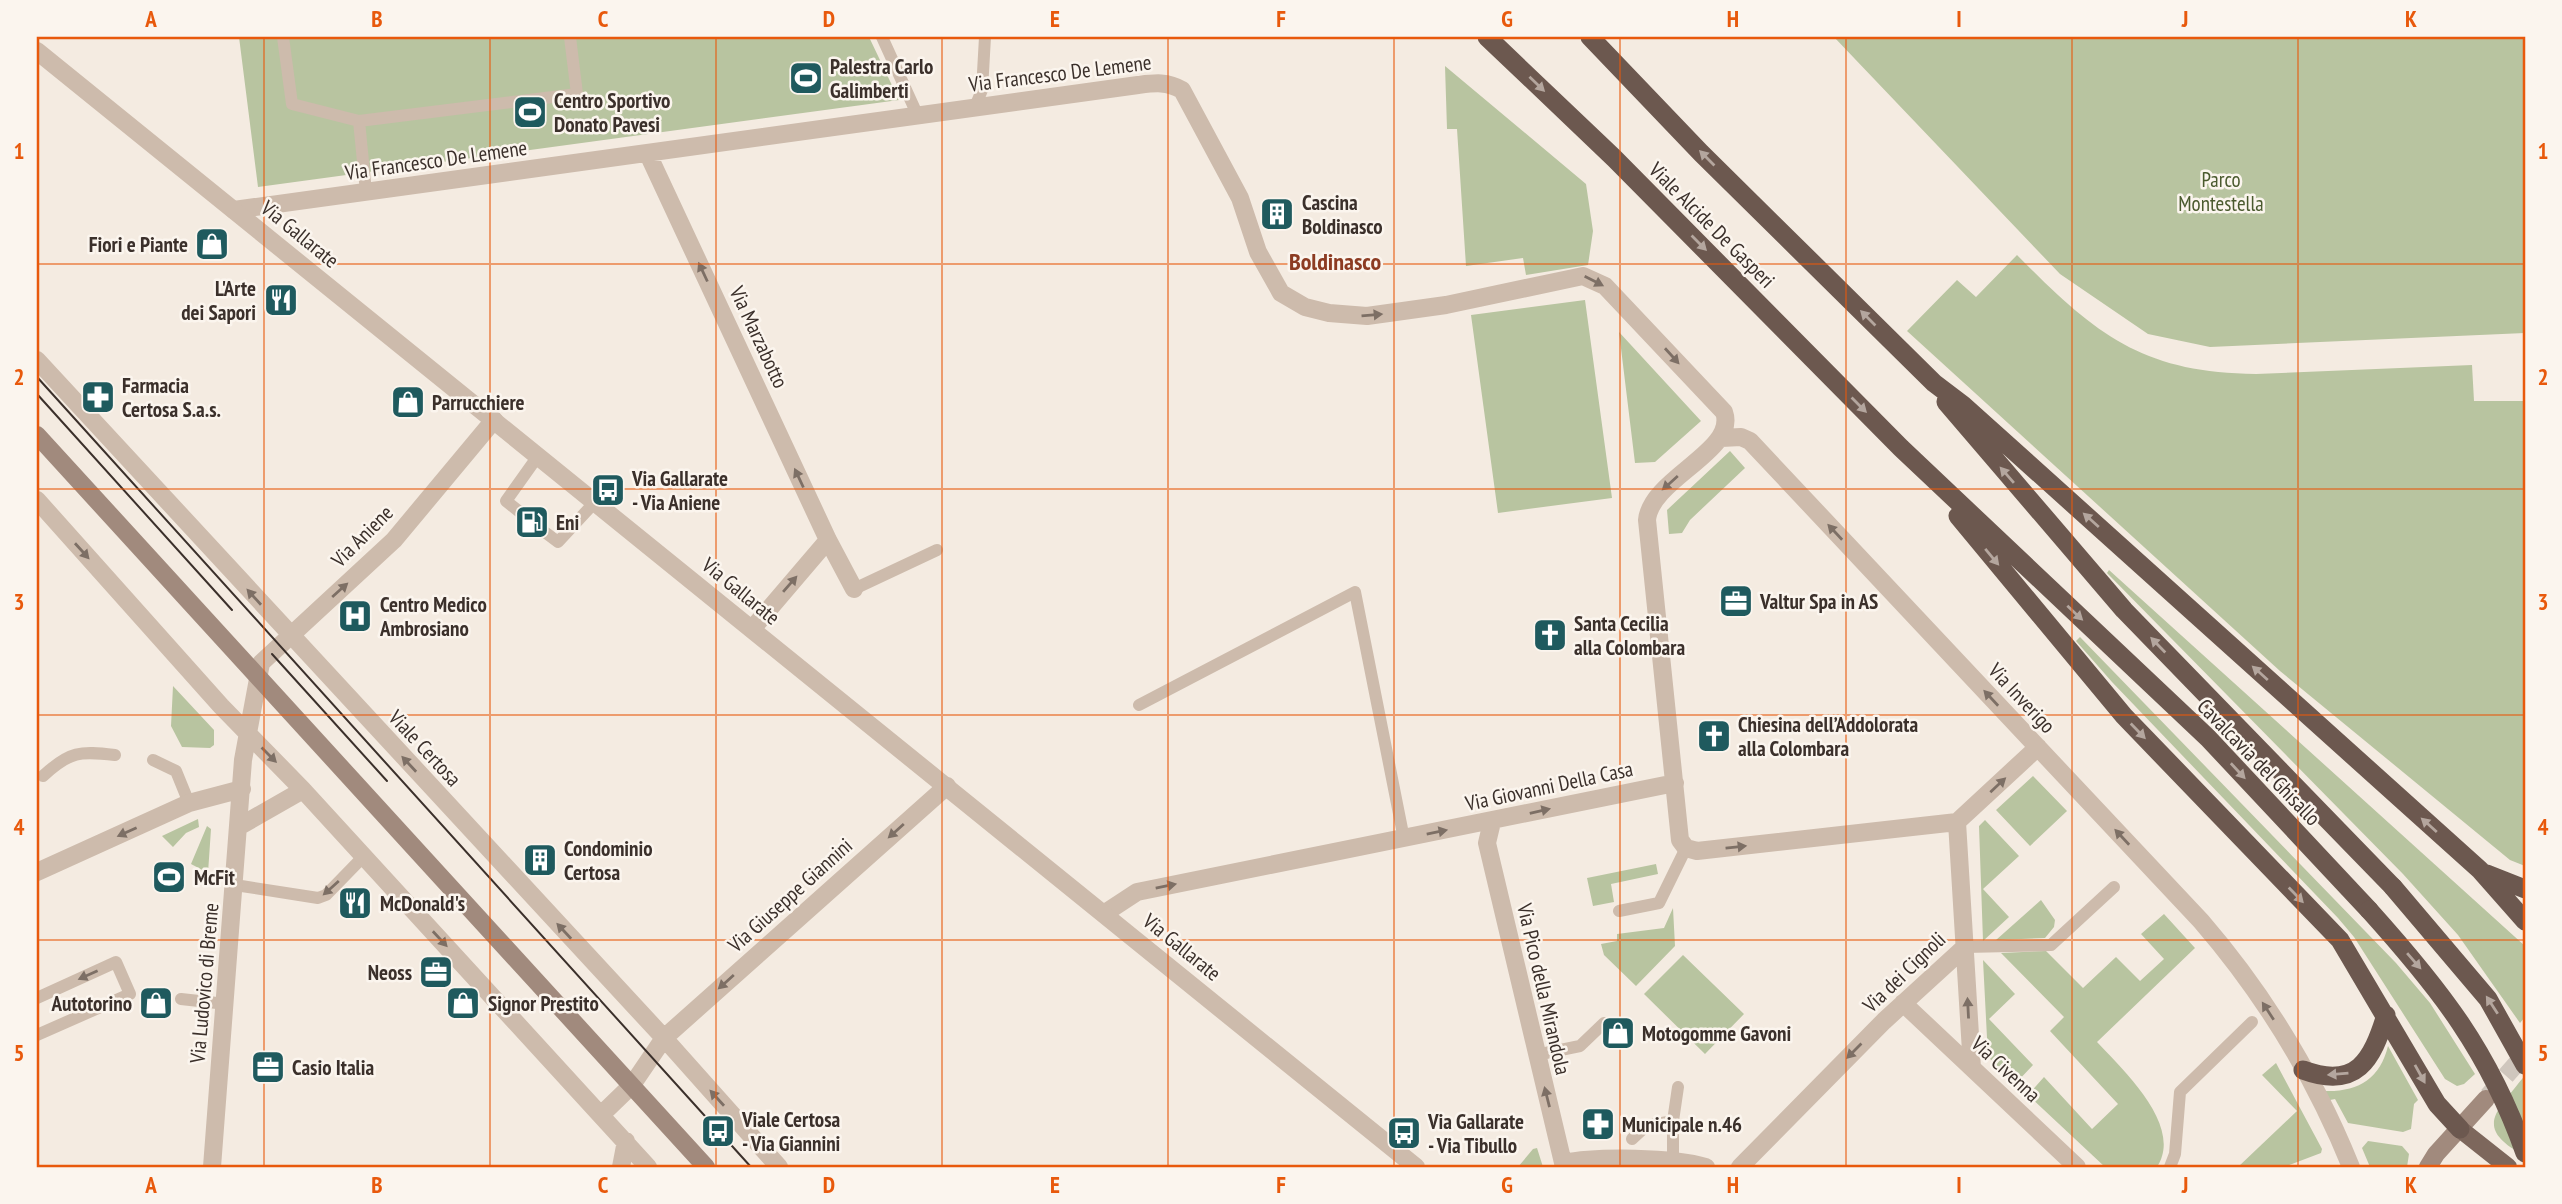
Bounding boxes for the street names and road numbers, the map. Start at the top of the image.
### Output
street label: Via Francesco De Lemene [966,48,1153,98]
street label: Via Francesco De Lemene [342,134,529,186]
street label: Viale Alcide De Gasperi [1643,156,1781,294]
street label: Via Gallarate [255,194,344,274]
street label: Via Marzabotto [723,281,794,392]
street label: Via Aniene [325,499,399,573]
street label: Via Gallarate [696,551,785,631]
street label: Via Inverigo [1982,656,2061,739]
street label: Cavalcavia del Ghisallo [2192,693,2326,831]
street label: Viale Certosa [382,703,467,792]
street label: Via Giovanni Della Casa [1462,755,1635,817]
street label: Via Giuseppe Giannini [721,832,858,959]
street label: Via Pico della Mirandola [1511,900,1577,1077]
street label: Via Ludovico di Breme [183,902,224,1065]
street label: Via Gallarate [1137,907,1226,987]
street label: Via dei Cignoli [1856,926,1951,1019]
street label: Via Civenna [1965,1029,2046,1108]

